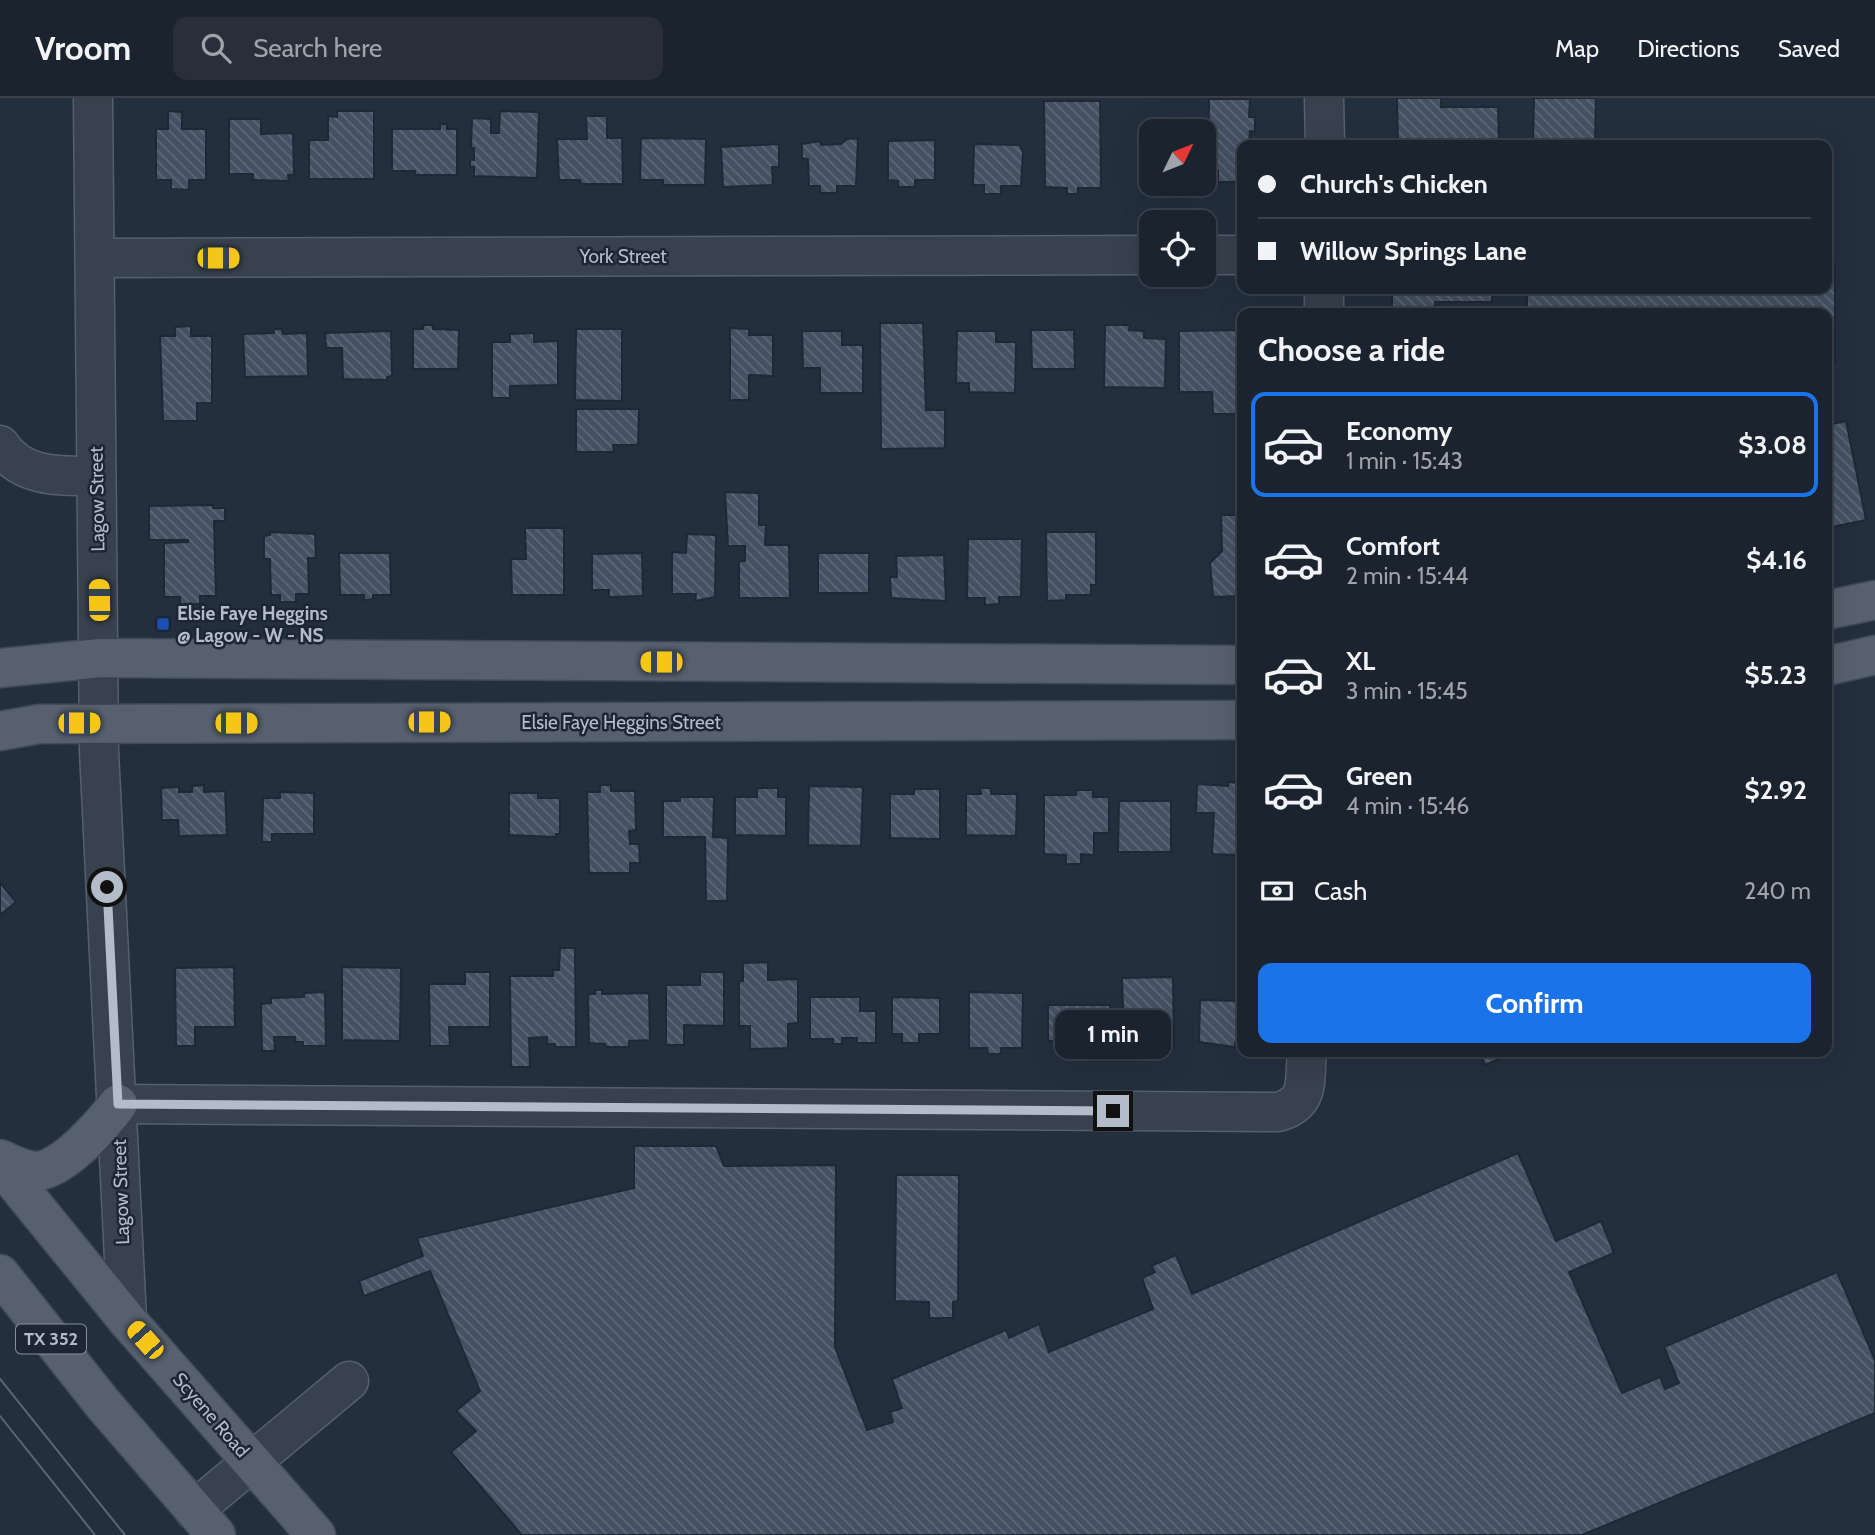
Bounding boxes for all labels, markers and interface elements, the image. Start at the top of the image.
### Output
search box [173,17,663,80]
text: Vroom [35,28,131,68]
icon: search [197,29,235,67]
text: Search here [253,32,382,64]
text: Map [1555,34,1599,63]
text: Directions [1637,34,1740,63]
text: Saved [1778,34,1840,63]
north arrow [1139,119,1216,196]
map controls [1139,119,1216,287]
text: Church's Chicken [1300,168,1488,200]
button: locate [1139,210,1216,287]
text: Willow Springs Lane [1300,235,1527,267]
street label: York Street [578,245,667,268]
car [198,248,240,269]
text: Choose a ride [1258,330,1445,369]
icon: car [1262,413,1325,476]
text: Economy [1346,415,1452,447]
text: $3.08 [1738,429,1807,461]
street label: Lagow Street [85,446,109,552]
text: 1 min · 15:43 [1346,447,1463,475]
icon: car [1262,528,1325,591]
text: Comfort [1346,530,1440,562]
text: $4.16 [1746,544,1807,576]
text: 2 min · 15:44 [1346,562,1468,590]
car [89,579,110,621]
place label: Elsie Faye Heggins @ Lagow - W - NS [177,602,328,647]
marker: Elsie Faye Heggins @ Lagow - W - NS [155,616,171,632]
icon: car [1262,643,1325,706]
text: XL [1346,645,1375,677]
car [641,652,683,673]
text: $5.23 [1744,659,1807,691]
text: 3 min · 15:45 [1346,677,1468,705]
street label: Elsie Faye Heggins Street [521,711,721,734]
car [409,712,451,733]
car [59,713,101,734]
car [216,713,258,734]
icon: car [1262,758,1325,821]
text: Green [1346,760,1413,792]
text: $2.92 [1744,774,1807,806]
text: 4 min · 15:46 [1346,792,1469,820]
route start [91,871,123,903]
icon: cash [1258,872,1296,910]
text: Cash [1314,875,1367,907]
text: 240 m [1744,877,1811,905]
button: Confirm [1258,963,1811,1043]
callout: 1 min [1055,1010,1171,1058]
text: 1 min [1087,1020,1139,1048]
route end [1097,1095,1129,1127]
street label: Lagow Street [108,1138,134,1245]
car [124,1317,167,1363]
road number: TX 352 [16,1324,86,1354]
street label: Scyene Road [168,1368,254,1462]

